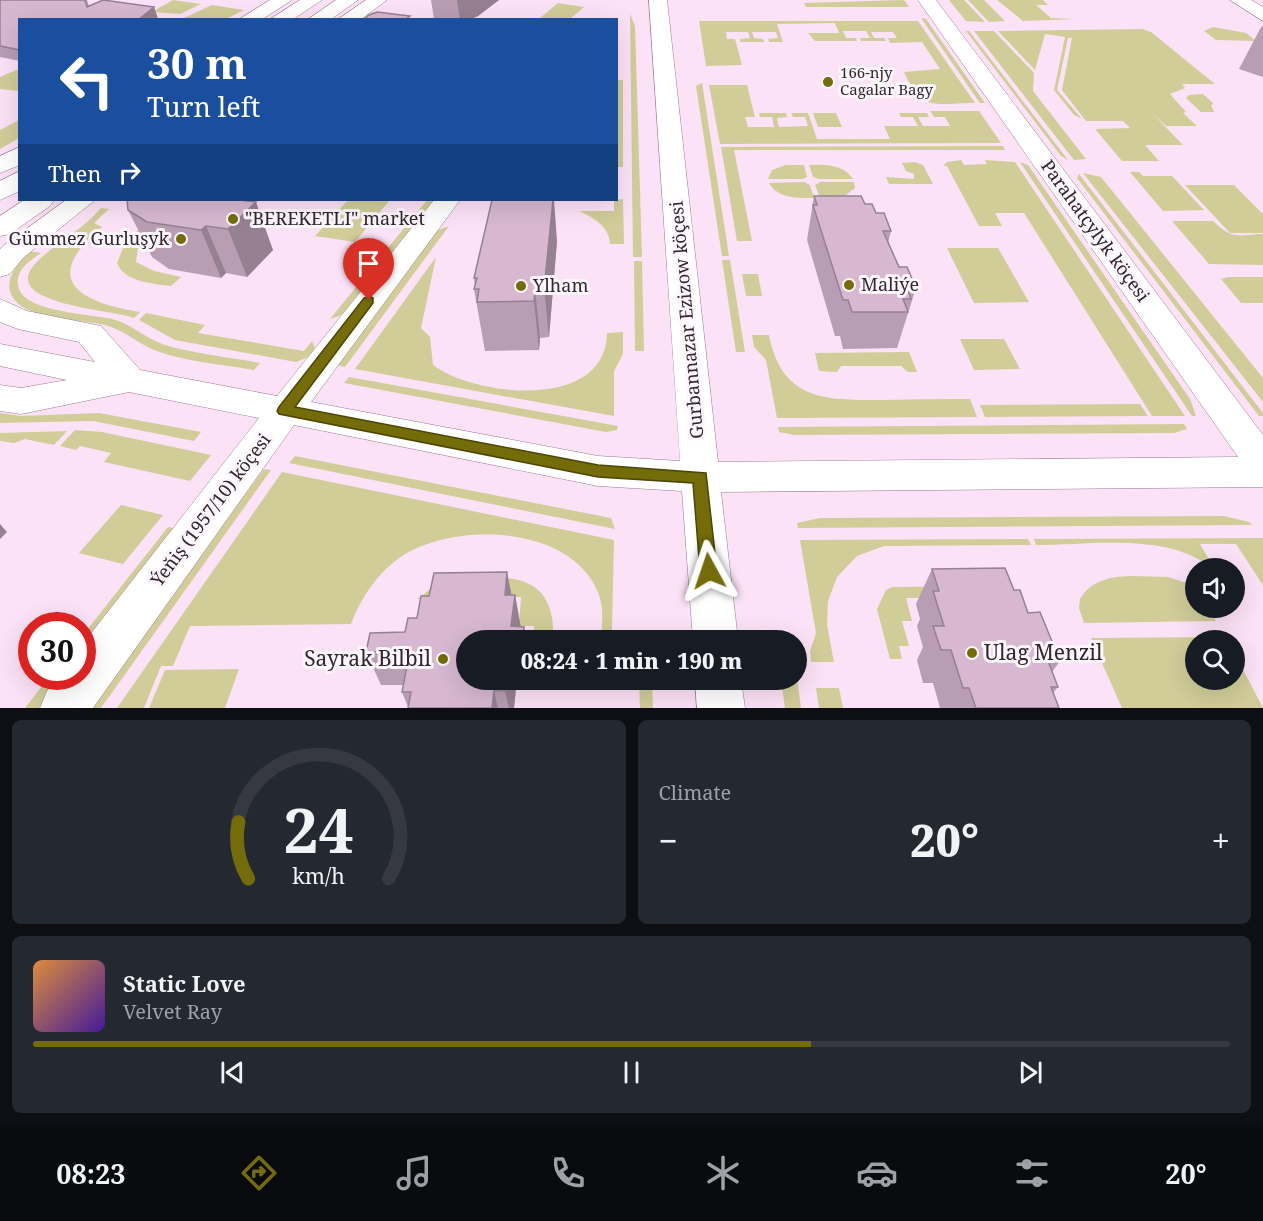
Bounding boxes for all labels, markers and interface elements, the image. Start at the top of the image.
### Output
text: 30 m [147,34,247,91]
icon: left [48,42,126,120]
place label: 166-njy Cagalar Bagy [840,62,934,99]
marker: 166-njy Cagalar Bagy [821,75,835,89]
text: Turn left [147,88,260,125]
street label: Parahatçylyk köçesi [1036,155,1156,306]
icon: right [113,156,146,189]
text: Then [48,158,101,188]
street label: Gurbannazar Ezizow köçesi [664,200,708,440]
place label: "BEREKETLI" market [245,206,425,230]
marker: "BEREKETLI" market [226,212,240,226]
place label: Gümmez Gurluşyk [9,226,169,250]
marker: Gümmez Gurluşyk [174,232,188,246]
pin [343,238,394,300]
icon: arrive [352,247,385,280]
place label: Maliýe [861,272,919,296]
place label: Ylham [532,273,588,297]
marker: Maliýe [842,278,856,292]
marker: Ylham [514,279,528,293]
street label: Ýeňiş (1957/10) köçesi [144,428,276,591]
position arrow [677,539,741,603]
map controls [1185,558,1245,690]
button: sound [1185,558,1245,618]
speed limit sign: 30 [18,612,96,690]
button: search [1185,630,1245,690]
place label: Ulag Menzil [984,638,1103,666]
place label: Sayrak Bilbil [304,644,431,672]
text: 08:24 · 1 min · 190 m [521,645,742,675]
marker: Ulag Menzil [965,646,979,660]
marker: Sayrak Bilbil [436,652,450,666]
text: Climate [659,779,731,806]
text: 24 [283,786,354,871]
text: 20° [910,809,979,870]
text: − [659,818,678,863]
text: + [1212,818,1230,863]
text: km/h [292,861,345,890]
text: Static Love [123,968,246,998]
text: Velvet Ray [123,998,222,1025]
icon: previous [216,1056,249,1089]
icon: pause [615,1056,648,1089]
icon: next [1014,1056,1047,1089]
icon: directions [238,1152,280,1194]
icon: music [393,1152,435,1194]
icon: phone [547,1152,589,1194]
icon: climate [702,1152,744,1194]
icon: car [856,1152,898,1194]
icon: filters [1011,1152,1053,1194]
text: 08:23 [56,1155,126,1192]
text: 20° [1165,1155,1207,1192]

